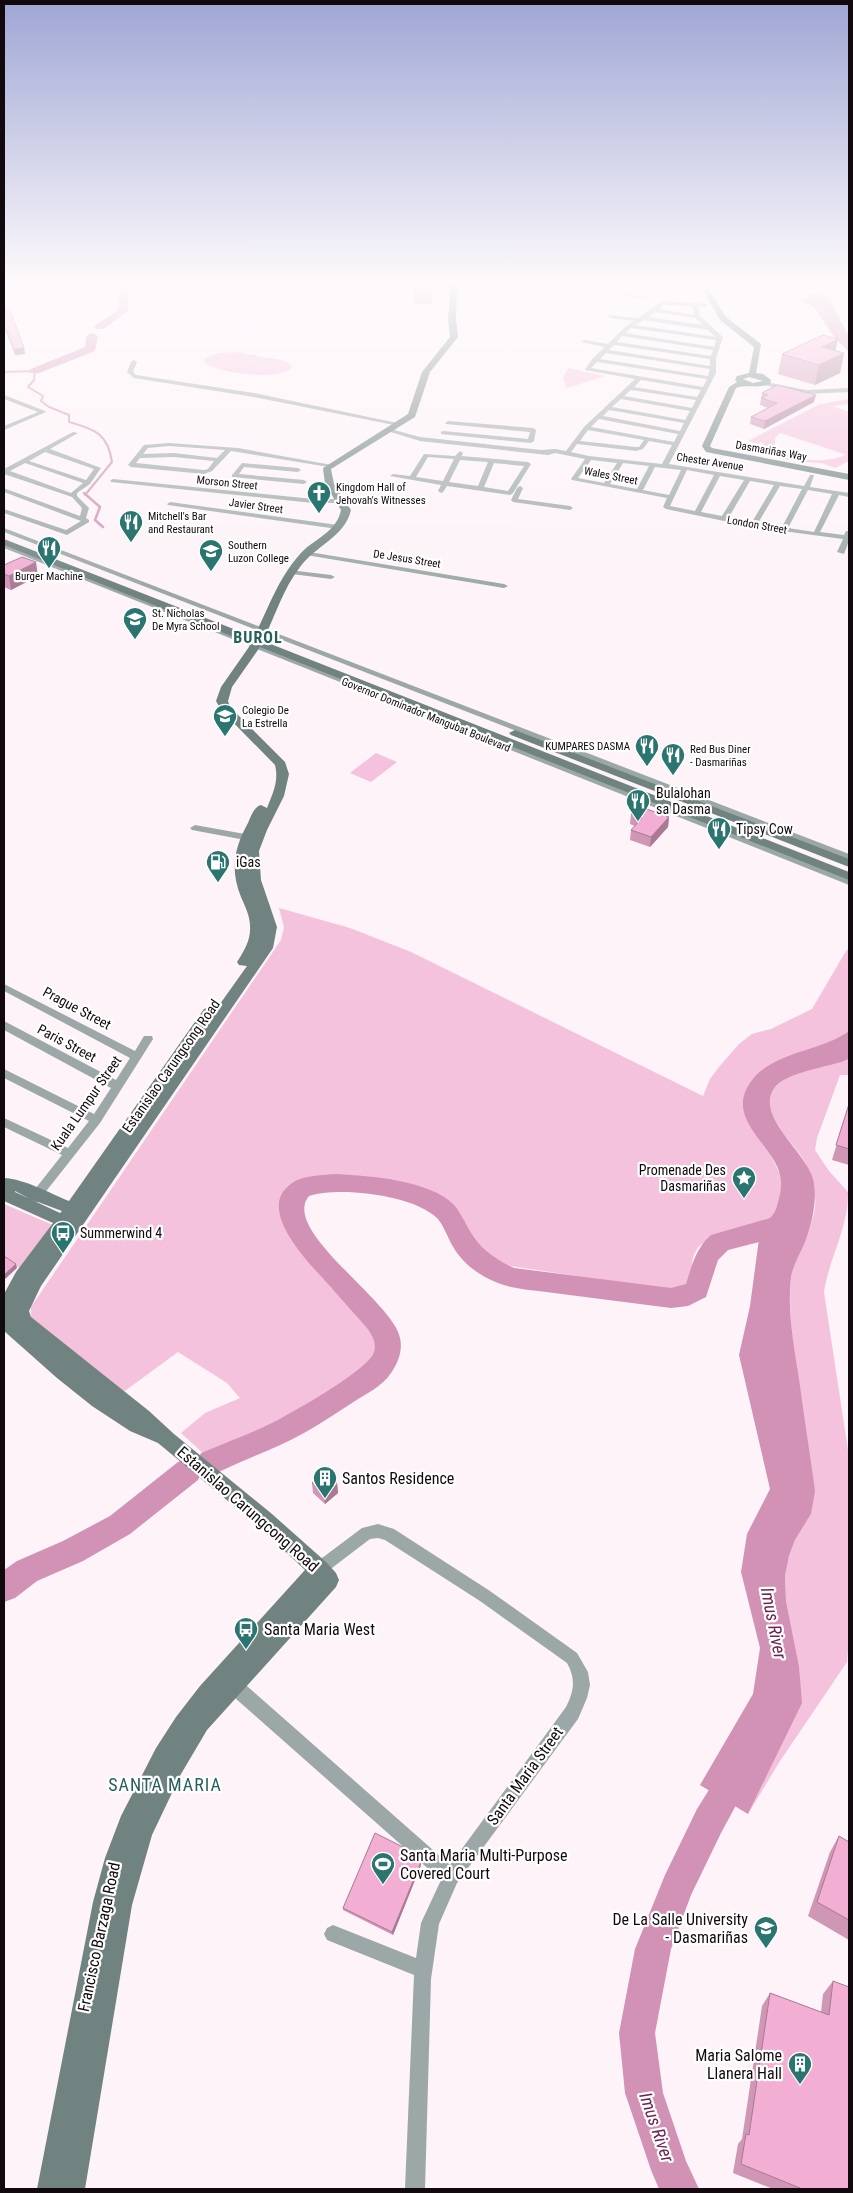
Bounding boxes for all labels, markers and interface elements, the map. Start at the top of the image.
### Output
street label: Dasmariñas Way [734,438,808,464]
street label: Chester Avenue [676,450,744,474]
street label: Wales Street [583,464,639,488]
street label: Morson Street [196,473,258,493]
church icon: Kingdom Hall of Jehovah's Witnesses [306,480,332,514]
place label: Kingdom Hall of Jehovah's Witnesses [336,481,426,507]
street label: Javier Street [228,496,284,516]
restaurant icon: Mitchell's Bar and Restaurant [118,509,144,543]
place label: Mitchell's Bar and Restaurant [148,510,213,536]
street label: London Street [726,513,788,537]
restaurant icon: Burger Machine [36,535,62,569]
school or university icon: Southern Luzon College [198,538,224,572]
place label: Southern Luzon College [228,539,289,565]
street label: De Jesus Street [372,547,442,571]
place label: Burger Machine [15,570,83,583]
school or university icon: St. Nicholas De Myra School [122,606,148,640]
place label: St. Nicholas De Myra School [152,607,219,633]
district label: BUROL [233,628,283,647]
street label: Governor Dominador Mangubat Boulevard [340,675,512,755]
school or university icon: Colegio De La Estrella [212,703,238,737]
place label: Colegio De La Estrella [242,704,289,730]
restaurant icon: KUMPARES DASMA [634,733,660,767]
place label: KUMPARES DASMA [545,740,631,753]
restaurant icon: Red Bus Diner - Dasmariñas [660,742,686,776]
place label: Red Bus Diner - Dasmariñas [690,743,751,769]
place label: Bulalohan sa Dasma [656,785,711,817]
restaurant icon: Bulalohan sa Dasma [625,788,651,822]
restaurant icon: Tipsy Cow [706,816,732,850]
place label: Tipsy Cow [736,821,793,837]
fuel station icon: iGas [205,849,231,883]
place label: iGas [236,854,261,870]
street label: Prague Street [40,983,114,1033]
street label: Estanislao Carungcong Road [119,996,223,1136]
street label: Paris Street [35,1021,99,1065]
street label: Kuala Lumpur Street [47,1053,125,1153]
place label: Promenade Des Dasmariñas [639,1162,726,1194]
place icon: Promenade Des Dasmariñas [731,1165,757,1199]
bus stop icon: Summerwind 4 [50,1220,76,1254]
place label: Summerwind 4 [80,1225,162,1241]
street label: Estanislao Carungcong Road [173,1442,323,1576]
building icon: Santos Residence [312,1465,338,1499]
place label: Santos Residence [342,1469,454,1488]
water label: Imus River [757,1586,791,1661]
bus stop icon: Santa Maria West [233,1616,259,1650]
place label: Santa Maria West [264,1620,375,1639]
street label: Santa Maria Street [483,1723,567,1829]
district label: SANTA MARIA [108,1774,222,1795]
place label: Santa Maria Multi-Purpose Covered Court [400,1846,567,1883]
sports icon: Santa Maria Multi-Purpose Covered Court [370,1851,396,1885]
street label: Francisco Barzaga Road [74,1861,124,2013]
place label: De La Salle University - Dasmariñas [612,1910,748,1947]
school or university icon: De La Salle University - Dasmariñas [753,1915,779,1949]
place label: Maria Salome Llanera Hall [695,2046,782,2083]
building icon: Maria Salome Llanera Hall [787,2051,813,2085]
water label: Imus River [635,2089,679,2165]

